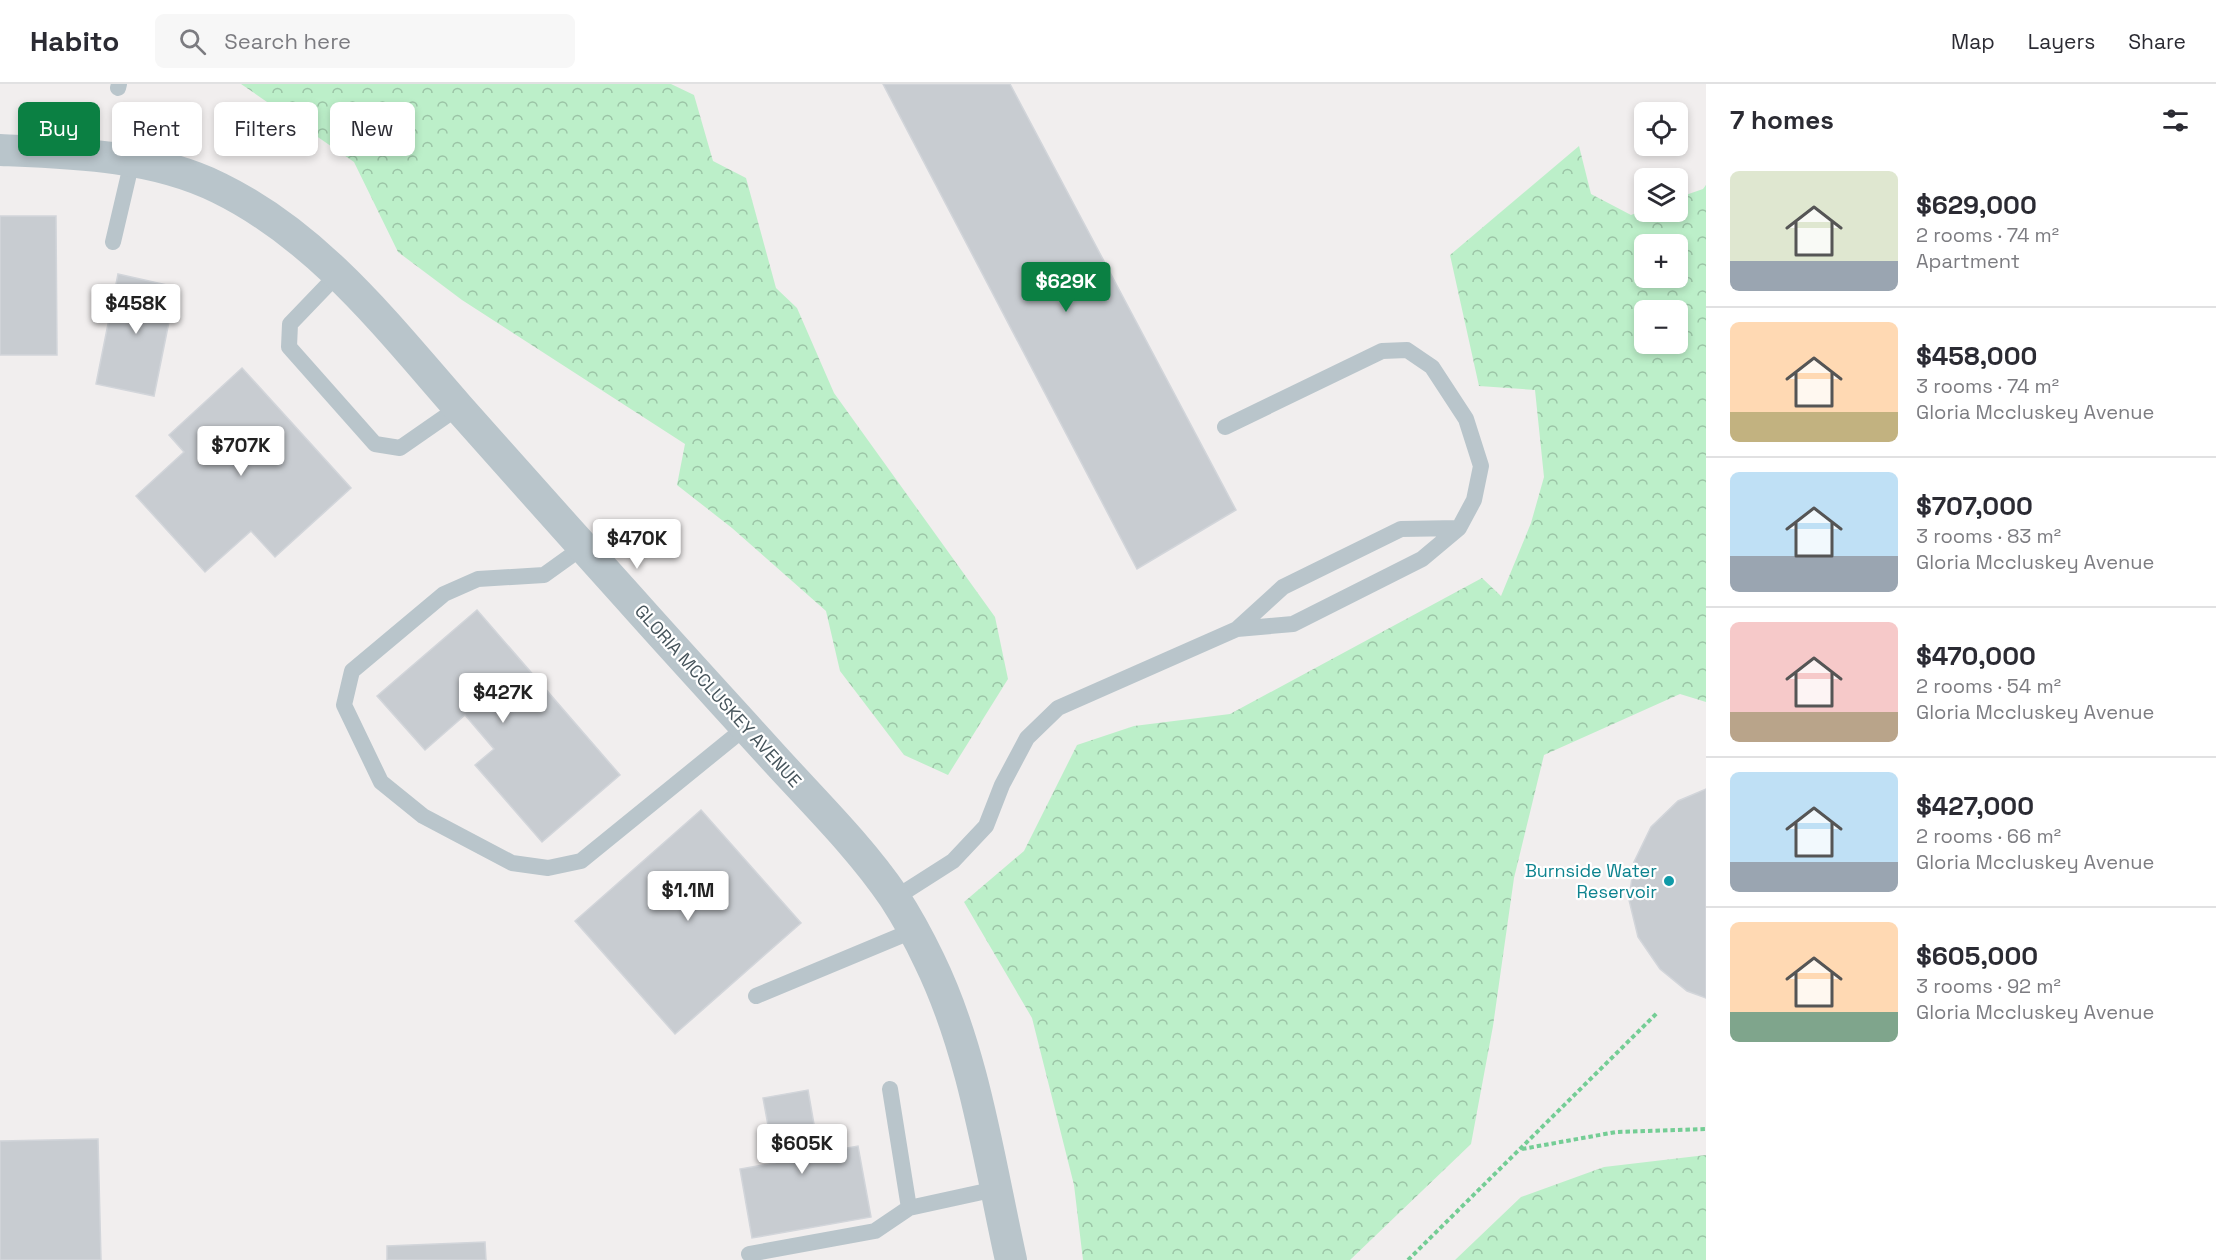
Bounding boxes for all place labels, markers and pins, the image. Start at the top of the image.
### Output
pin: $629K [1024,262,1108,313]
pin: $458K [94,284,178,335]
pin: $707K [199,426,283,477]
pin: $470K [595,519,679,570]
pin: $427K [461,673,545,724]
place label: Burnside Water Reservoir [1525,859,1657,903]
pin: $1.1M [646,871,730,922]
marker: Burnside Water Reservoir [1662,874,1676,888]
pin: $605K [760,1124,844,1175]

